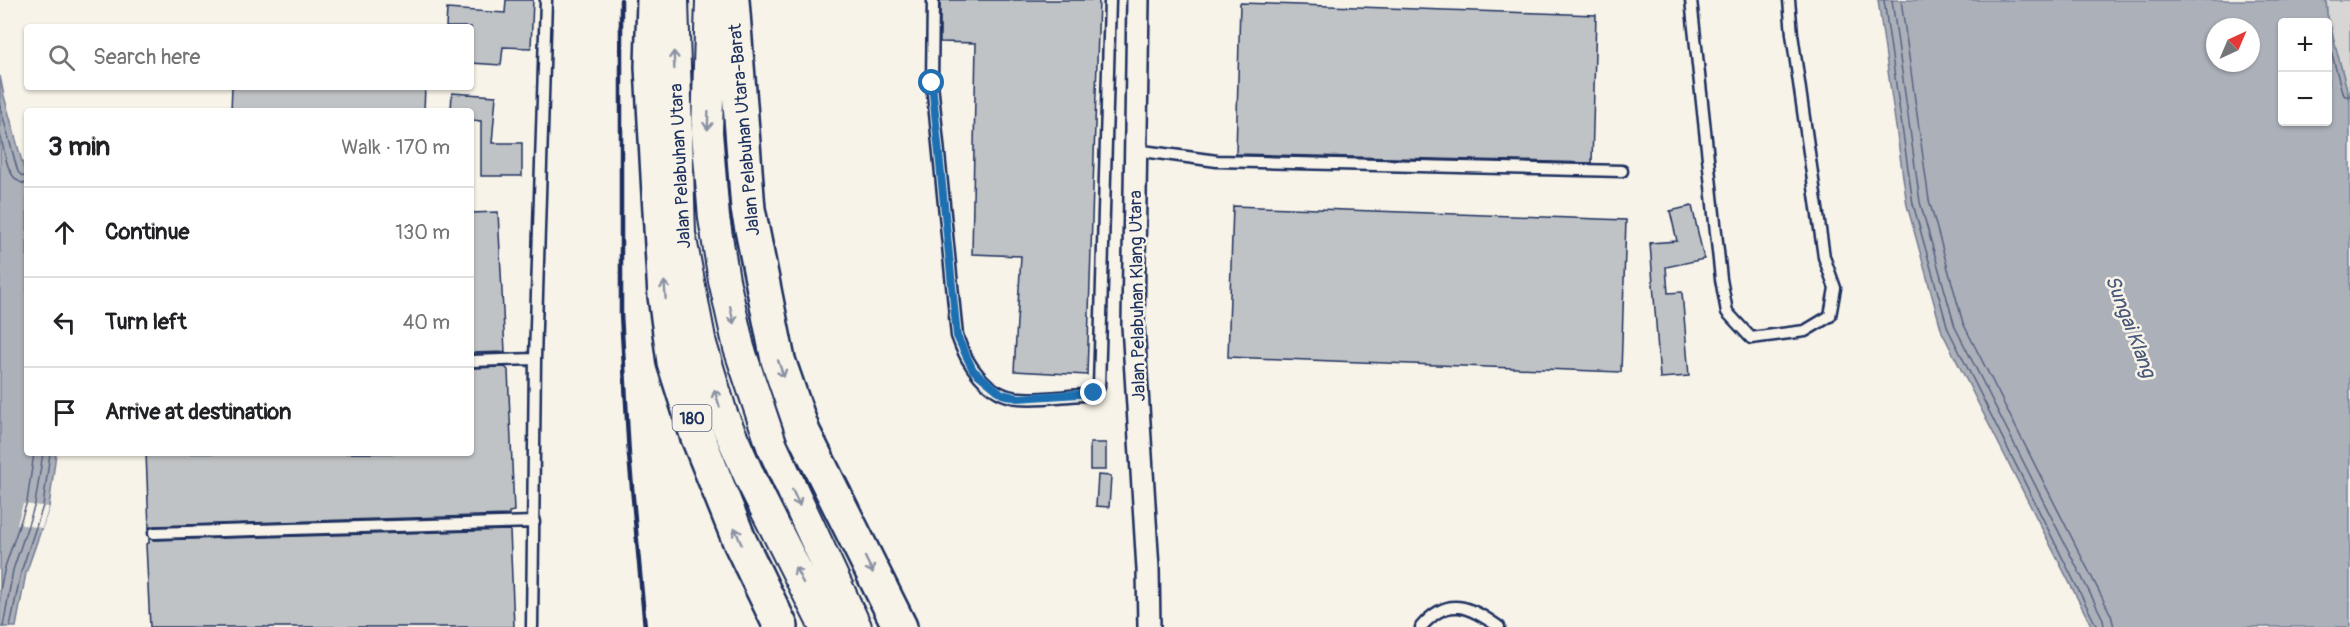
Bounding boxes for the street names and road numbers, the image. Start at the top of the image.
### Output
street label: Jalan Pelabuhan Utara-Barat [724,22,765,237]
street label: Jalan Pelabuhan Utara [665,83,696,249]
street label: Jalan Pelabuhan Klang Utara [1124,190,1151,402]
road number: 180 [672,405,712,431]

